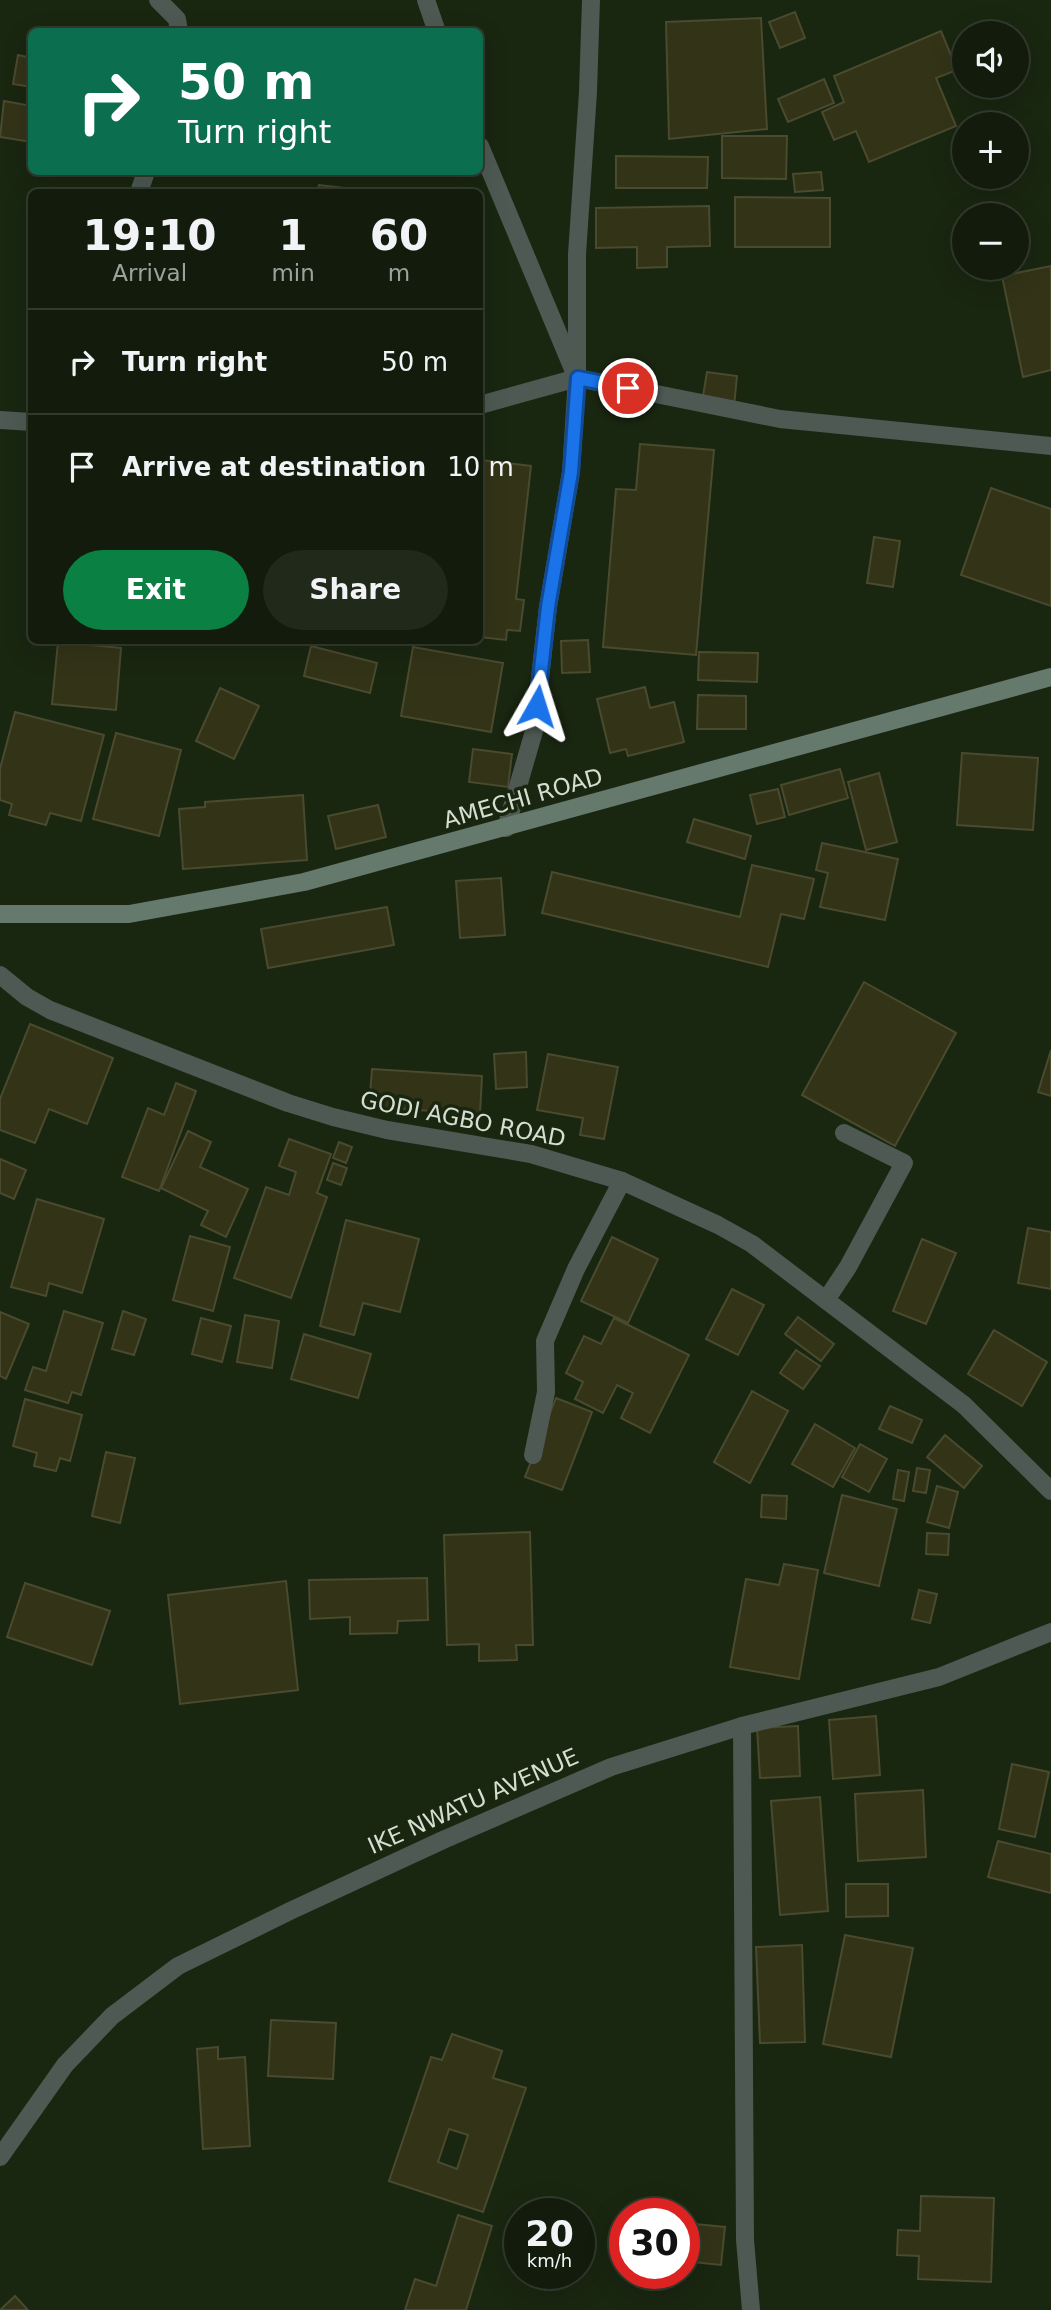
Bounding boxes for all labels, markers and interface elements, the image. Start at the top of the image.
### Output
map controls [952,21,1029,280]
button: sound [952,21,1029,98]
text: 50 m [178,54,314,111]
icon: right [63,56,154,147]
button: + [952,112,1029,189]
text: Turn right [178,113,331,151]
button: − [952,203,1029,280]
text: 19:10 [83,211,217,260]
text: 1 [278,211,308,260]
text: 60 [370,211,428,260]
text: Arrival [112,260,187,286]
text: min [271,260,315,286]
text: m [388,260,410,286]
icon: right [63,343,101,381]
text: Turn right [122,347,267,377]
text: 50 m [381,347,448,377]
pin [598,358,658,418]
icon: arrive [609,369,647,407]
icon: arrive [63,448,101,486]
text: Arrive at destination [122,452,426,482]
text: 10 m [447,452,514,482]
button: Exit [63,550,249,630]
button: Share [263,550,448,630]
position arrow [500,669,574,743]
street label: AMECHI ROAD [440,763,606,833]
street label: GODI AGBO ROAD [358,1086,568,1152]
street label: IKE NWATU AVENUE [364,1743,582,1859]
speed limit sign: 30 [609,2198,700,2289]
text: 20 [525,2214,574,2254]
text: km/h [527,2250,572,2271]

